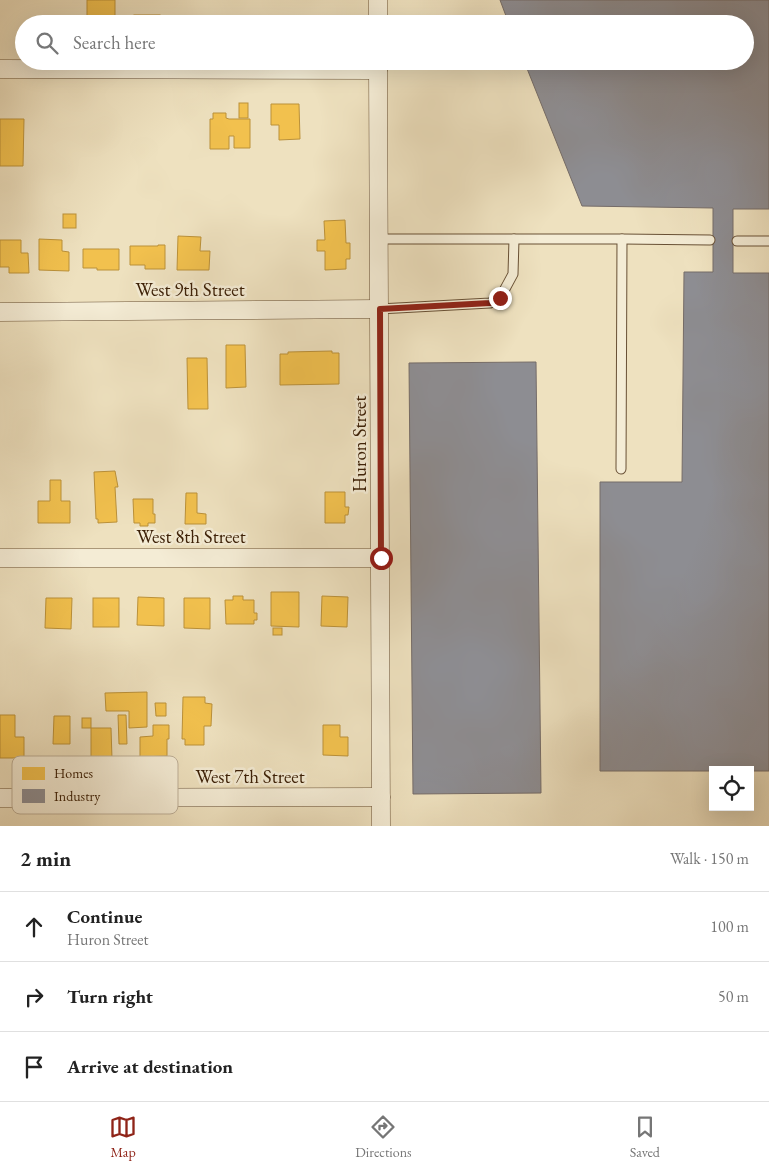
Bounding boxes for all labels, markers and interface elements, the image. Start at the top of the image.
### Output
search box [15,15,754,70]
icon: search [33,29,61,57]
text: Search here [73,30,155,55]
street label: West 9th Street [135,277,245,302]
route end [489,287,512,310]
street label: Huron Street [347,396,372,492]
street label: West 8th Street [136,524,246,549]
route start [370,547,393,570]
legend [12,756,178,814]
text: Homes [54,764,94,782]
street label: West 7th Street [195,764,305,789]
map controls [709,766,754,811]
button: locate [709,766,754,811]
text: Industry [54,787,101,805]
text: 2 min [20,845,71,872]
text: Walk · 150 m [670,848,749,869]
text: Continue [67,904,142,929]
icon: ahead [20,913,48,941]
text: 100 m [710,916,749,937]
text: Huron Street [67,929,148,950]
icon: right [20,983,48,1011]
text: Turn right [67,984,153,1009]
text: 50 m [718,986,749,1007]
icon: arrive [20,1053,48,1081]
text: Arrive at destination [67,1054,233,1079]
tab: Map [109,1113,137,1161]
tab: Directions [355,1113,412,1161]
tab: Saved [630,1113,660,1161]

